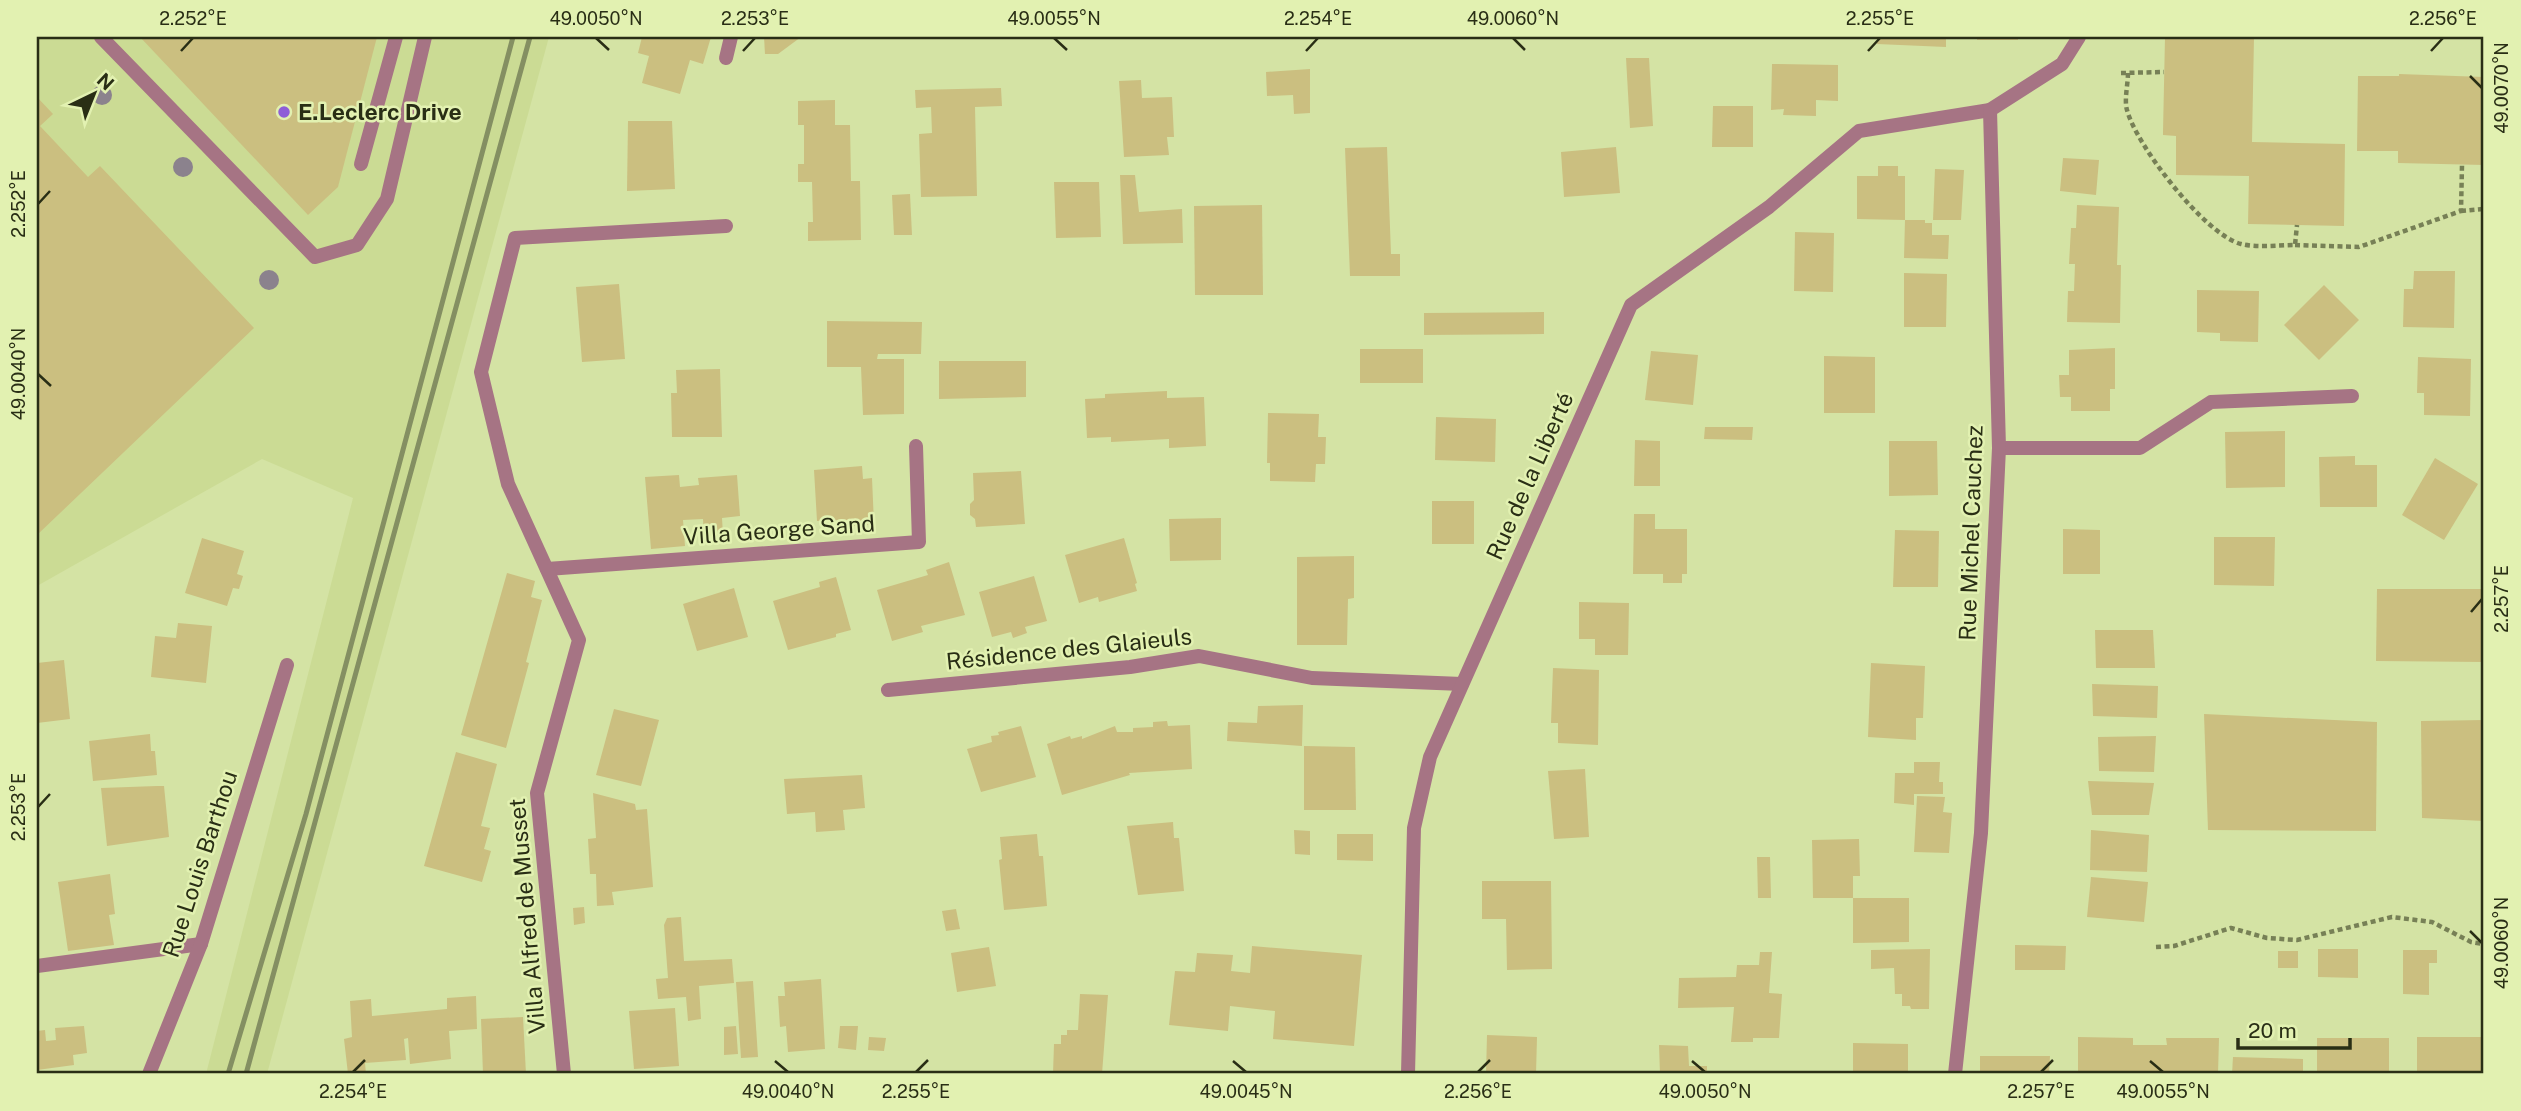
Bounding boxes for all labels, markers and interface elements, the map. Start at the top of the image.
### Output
text: 2.252°E [159,8,227,29]
text: 49.0050°N [550,8,642,29]
text: 2.253°E [721,8,789,29]
text: 49.0055°N [1007,8,1101,29]
text: 2.254°E [1284,8,1352,29]
text: 49.0060°N [1467,8,1559,29]
text: 2.255°E [1846,8,1914,29]
text: 2.256°E [2409,8,2477,29]
text: 49.0070°N [2491,42,2512,134]
north arrow [60,60,130,130]
text: N [93,68,119,95]
place label: E.Leclerc Drive [298,98,462,125]
marker: E.Leclerc Drive [276,104,292,120]
text: 2.252°E [8,170,29,238]
text: 49.0040°N [8,328,29,420]
street label: Rue de la Liberté [1481,388,1579,564]
street label: Rue Michel Cauchez [1953,425,1988,641]
street label: Villa George Sand [682,509,876,550]
text: 2.257°E [2491,565,2512,633]
street label: Résidence des Glaieuls [945,622,1193,675]
street label: Rue Louis Barthou [157,767,242,961]
text: 2.253°E [8,773,29,841]
street label: Villa Alfred de Musset [503,797,550,1035]
text: 49.0060°N [2491,897,2512,989]
scale bar [2238,1006,2350,1050]
text: 20 m [2248,1018,2297,1043]
text: 2.254°E [319,1081,387,1102]
text: 49.0040°N [742,1081,834,1102]
text: 2.255°E [882,1081,950,1102]
text: 49.0045°N [1199,1081,1293,1102]
text: 2.256°E [1444,1081,1512,1102]
text: 49.0050°N [1659,1081,1751,1102]
text: 2.257°E [2007,1081,2075,1102]
text: 49.0055°N [2116,1081,2210,1102]

